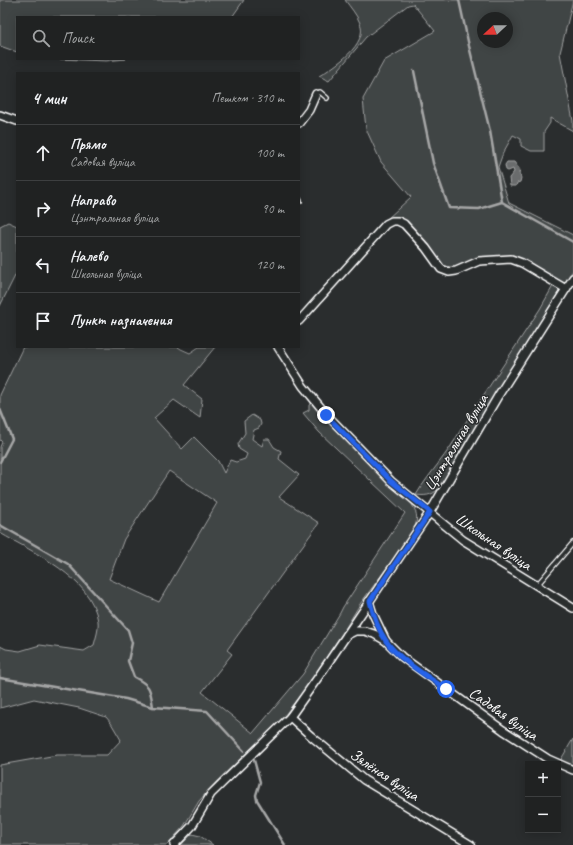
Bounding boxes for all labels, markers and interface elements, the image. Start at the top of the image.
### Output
north arrow [477,12,513,48]
search box [16,16,300,60]
icon: search [30,27,52,49]
text: Поиск [62,29,94,48]
text: 4 мин [32,88,67,109]
text: Пешком · 310 m [211,90,284,106]
text: Прямо [70,135,106,154]
icon: ahead [32,142,54,164]
text: 100 m [256,145,284,161]
text: Садовая вуліца [70,154,135,170]
text: Направо [70,191,116,210]
icon: right [32,198,54,220]
text: 90 m [262,201,284,217]
text: Цэнтральная вуліца [70,210,159,226]
text: Налево [70,247,108,266]
icon: left [32,254,54,276]
text: 120 m [256,257,284,273]
text: Школьная вуліца [70,266,141,282]
icon: arrive [32,310,54,332]
text: Пункт назначения [70,311,172,330]
street label: Цэнтральная вуліца [419,390,493,494]
route end [317,406,335,424]
street label: Школьная вуліца [451,509,536,575]
route start [437,680,455,698]
street label: Садовая вуліца [465,683,543,745]
street label: Зялёная вуліца [346,744,424,806]
map controls [525,761,561,833]
button: + [525,761,561,797]
button: − [525,797,561,833]

